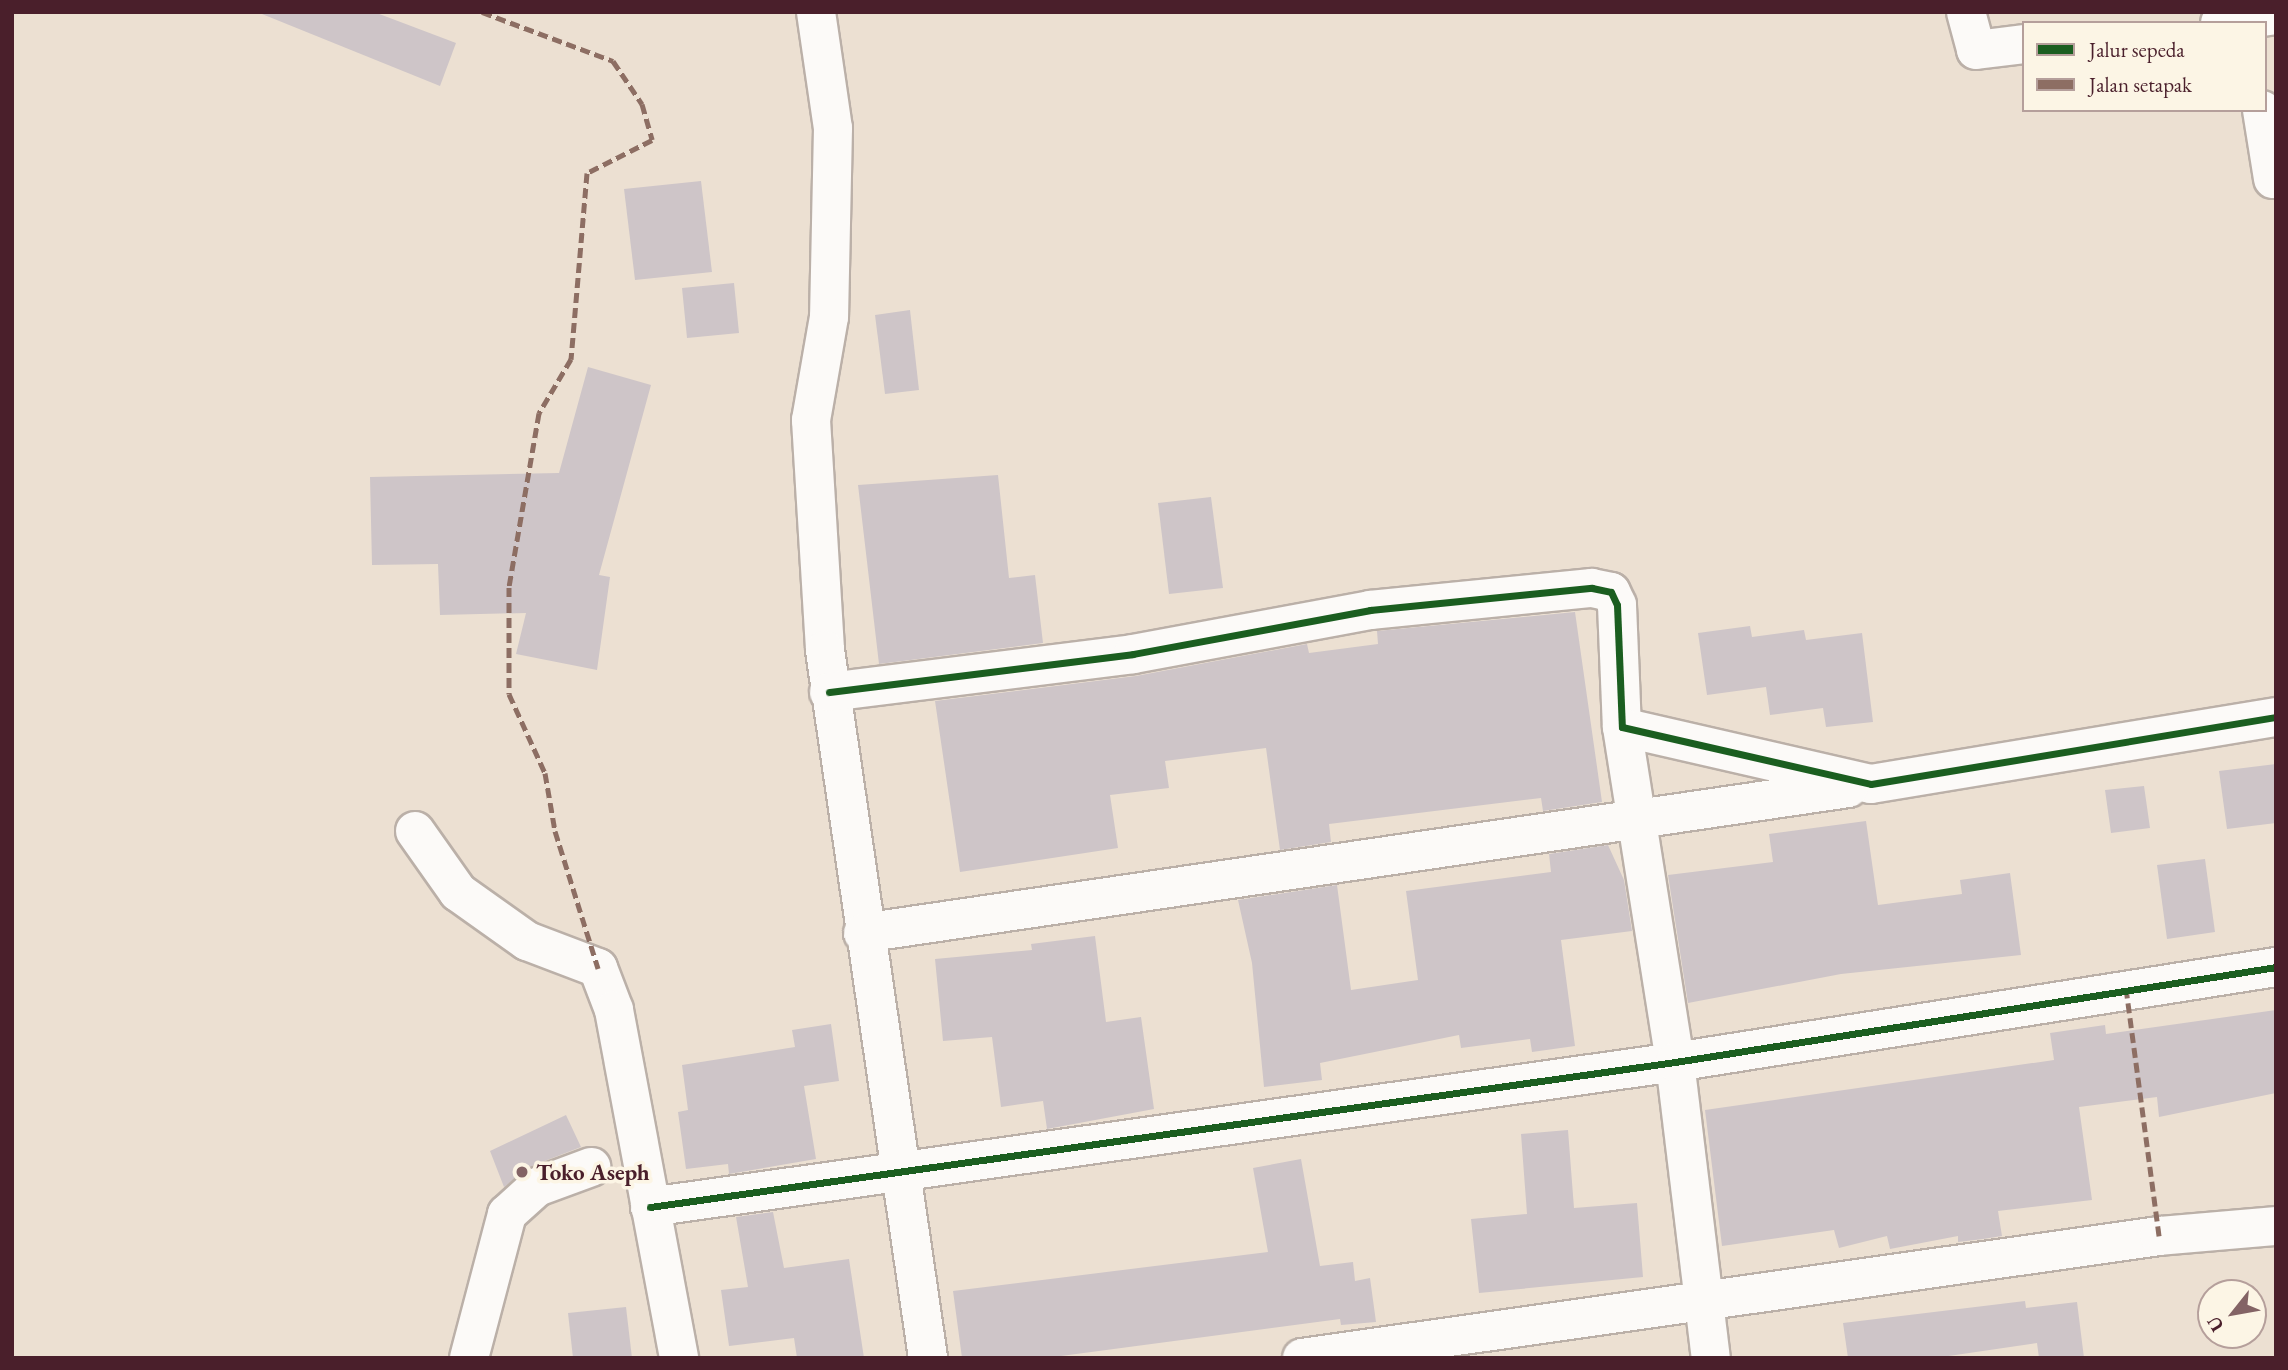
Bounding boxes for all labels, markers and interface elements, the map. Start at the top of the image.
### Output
legend [2022,21,2267,112]
text: Jalur sepeda [2089,36,2185,63]
text: Jalan setapak [2089,71,2192,98]
place label: Toko Aseph [536,1158,650,1186]
marker: Toko Aseph [514,1164,530,1180]
north arrow [2197,1279,2267,1349]
text: U [2201,1312,2230,1337]

